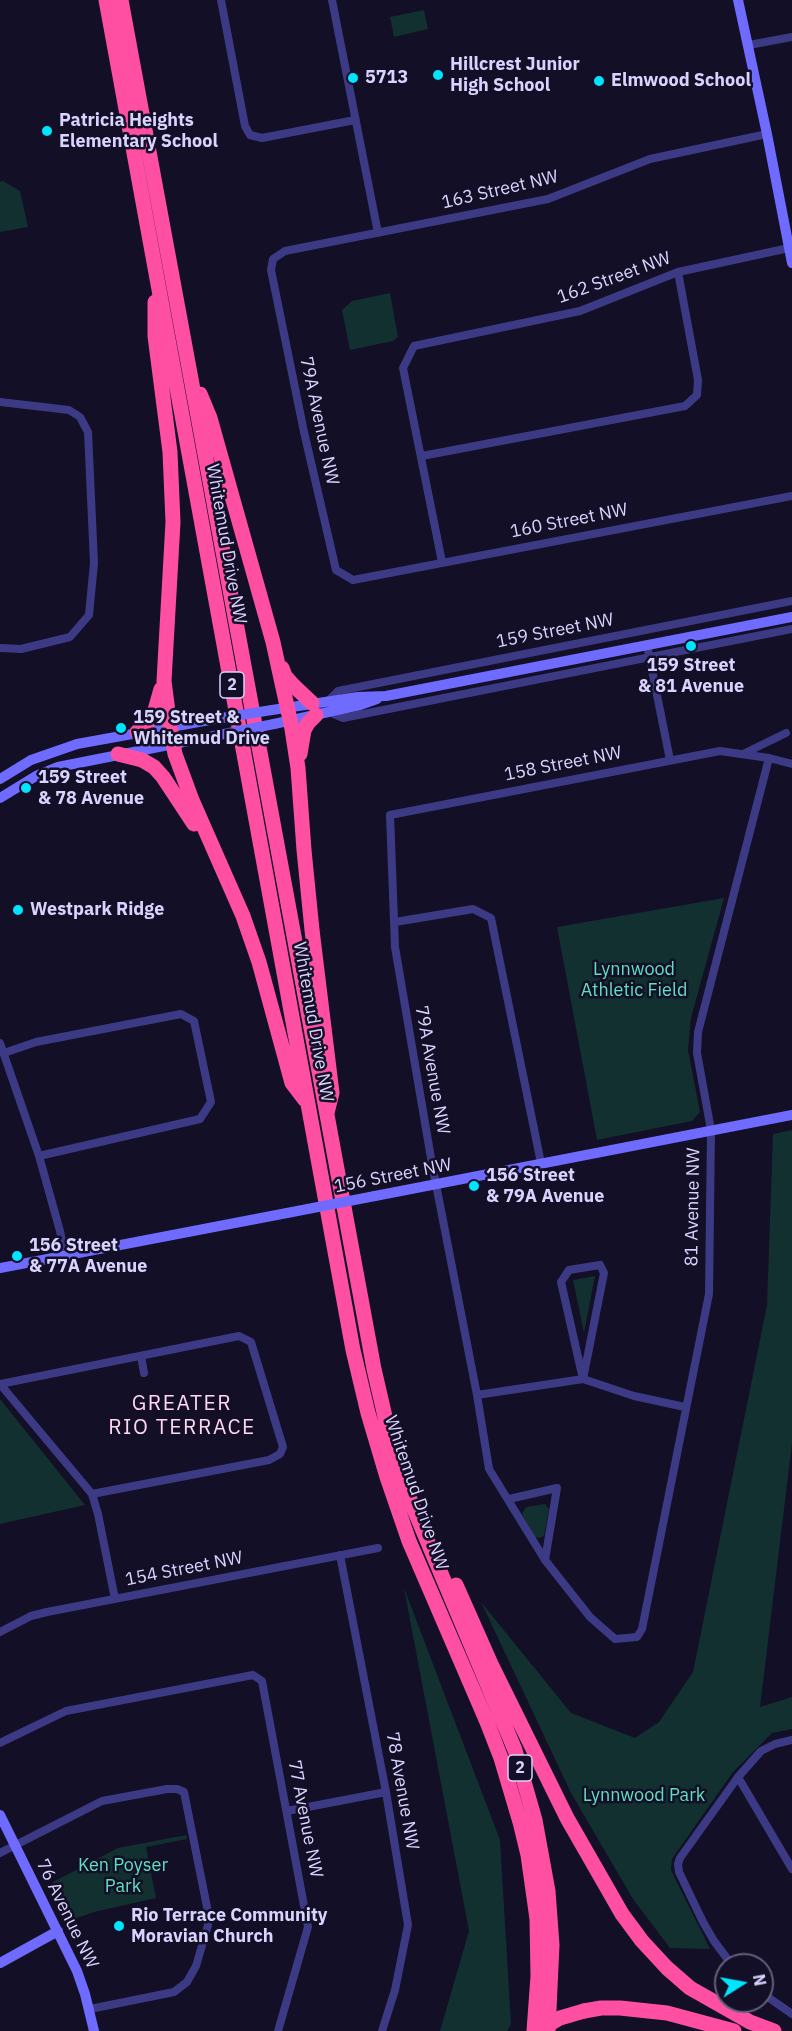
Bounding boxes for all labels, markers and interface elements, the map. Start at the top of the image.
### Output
place label: Hillcrest Junior High School [450,54,580,97]
place label: 5713 [365,67,408,89]
marker: Hillcrest Junior High School [431,68,445,82]
place label: Elmwood School [611,70,751,92]
marker: 5713 [346,71,360,85]
marker: Elmwood School [592,74,606,88]
place label: Patricia Heights Elementary School [59,110,218,152]
marker: Patricia Heights Elementary School [40,124,54,138]
street label: 163 Street NW [440,166,560,214]
street label: 162 Street NW [554,247,674,309]
street label: 79A Avenue NW [295,355,343,487]
street label: Whitemud Drive NW [201,462,251,626]
street label: 160 Street NW [509,499,629,543]
street label: 159 Street NW [495,609,615,653]
marker: 159 Street & 81 Avenue [684,639,698,653]
place label: 159 Street & 81 Avenue [638,655,744,698]
road number: 2 [220,672,244,698]
place label: 159 Street & Whitemud Drive [133,707,270,750]
marker: 159 Street & Whitemud Drive [114,721,128,735]
street label: 158 Street NW [503,742,623,786]
place label: 159 Street & 78 Avenue [38,767,144,810]
marker: 159 Street & 78 Avenue [19,781,33,795]
place label: Westpark Ridge [30,899,164,921]
marker: Westpark Ridge [11,903,25,917]
street label: Whitemud Drive NW [288,940,338,1104]
park label: Lynnwood Athletic Field [581,959,687,1002]
street label: 79A Avenue NW [410,1004,454,1136]
street label: 81 Avenue NW [681,1147,705,1267]
street label: 156 Street NW [333,1154,453,1198]
place label: 156 Street & 79A Avenue [486,1165,604,1208]
marker: 156 Street & 79A Avenue [467,1179,481,1193]
place label: 156 Street & 77A Avenue [29,1235,147,1278]
marker: 156 Street & 77A Avenue [10,1249,24,1263]
district label: GREATER RIO TERRACE [108,1391,256,1441]
street label: Whitemud Drive NW [379,1413,453,1573]
street label: 154 Street NW [124,1547,244,1591]
street label: 78 Avenue NW [381,1731,423,1851]
road number: 2 [508,1755,532,1781]
street label: 77 Avenue NW [283,1759,327,1879]
park label: Lynnwood Park [583,1785,705,1807]
park label: Ken Poyser Park [78,1855,168,1898]
street label: 76 Avenue NW [31,1856,103,1972]
place label: Rio Terrace Community Moravian Church [131,1905,327,1948]
marker: Rio Terrace Community Moravian Church [112,1919,126,1933]
north arrow [714,1953,774,2013]
text: N [749,1972,771,1988]

